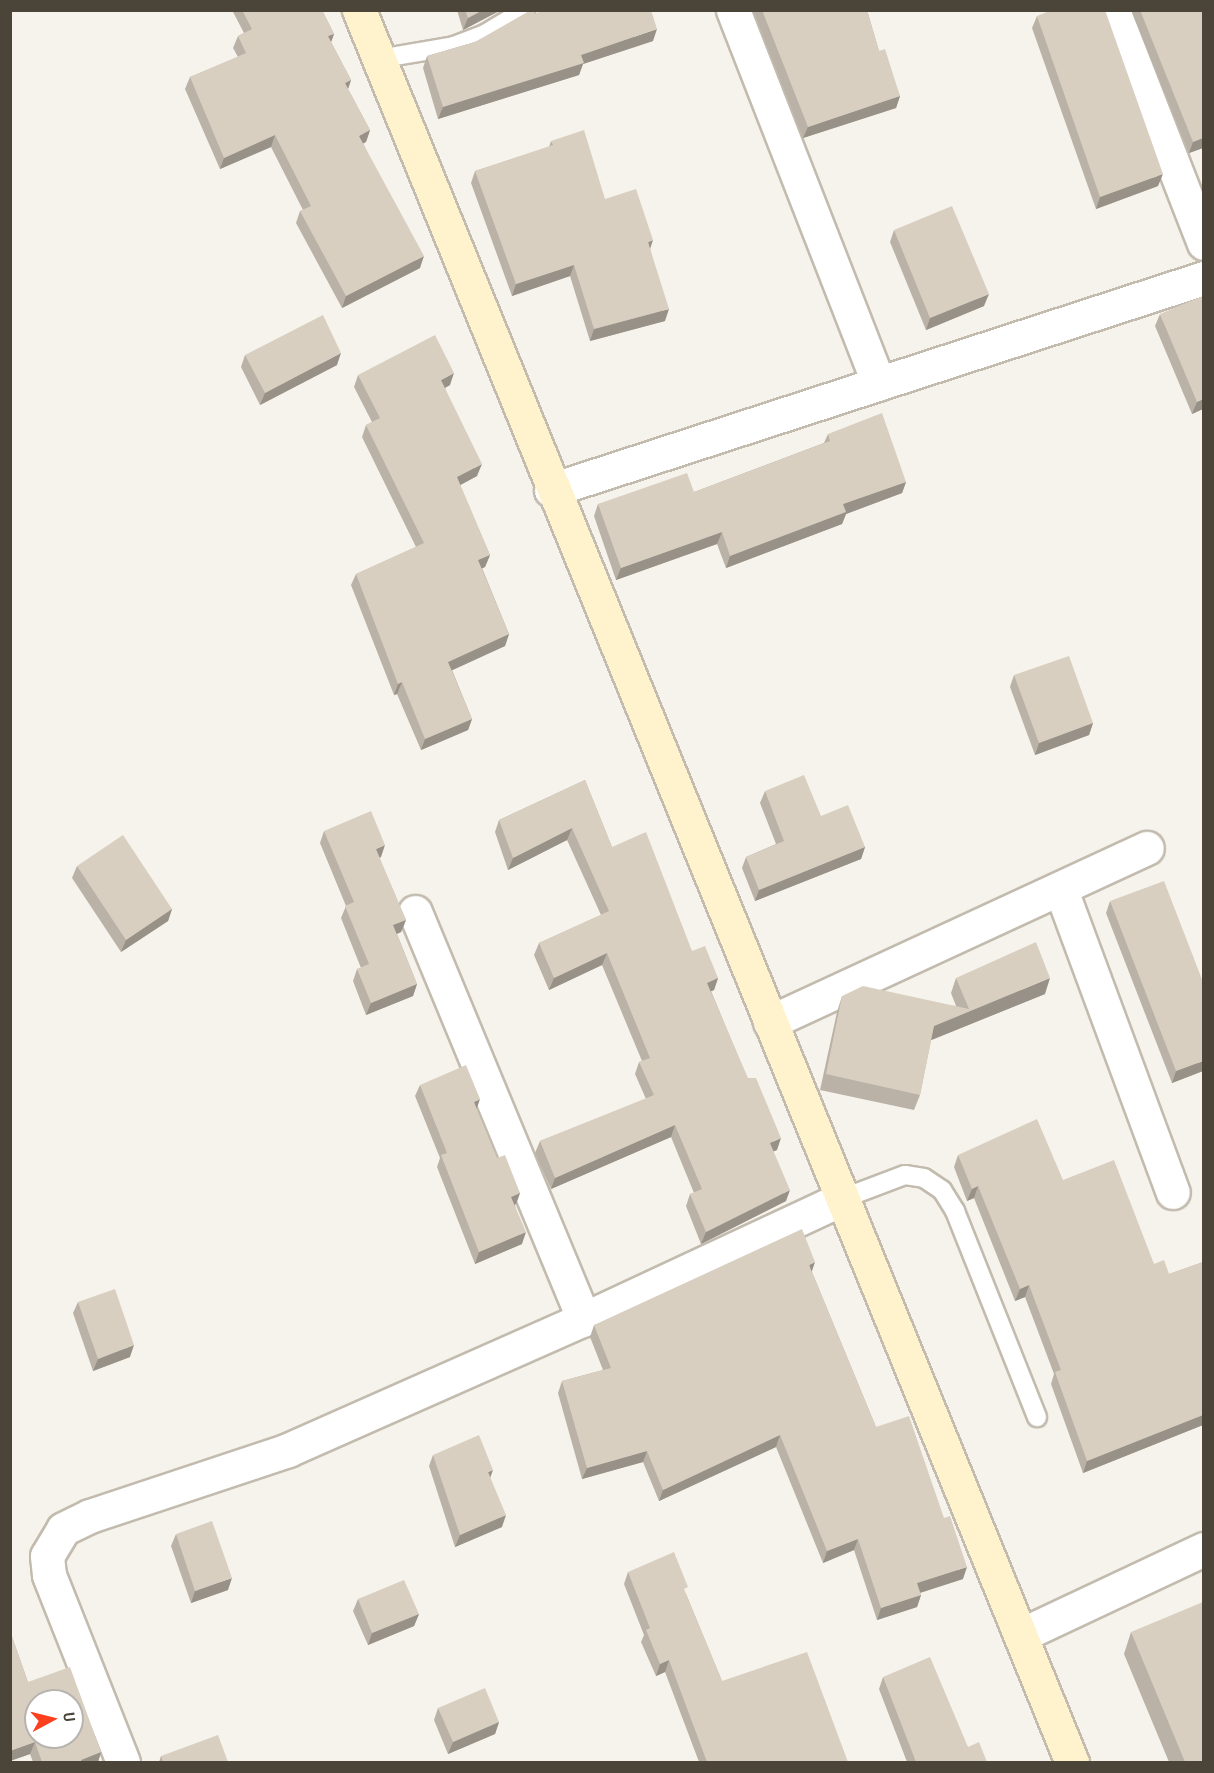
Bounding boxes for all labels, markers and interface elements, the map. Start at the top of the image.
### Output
north arrow [24,1689,84,1749]
text: U [58,1711,81,1723]

